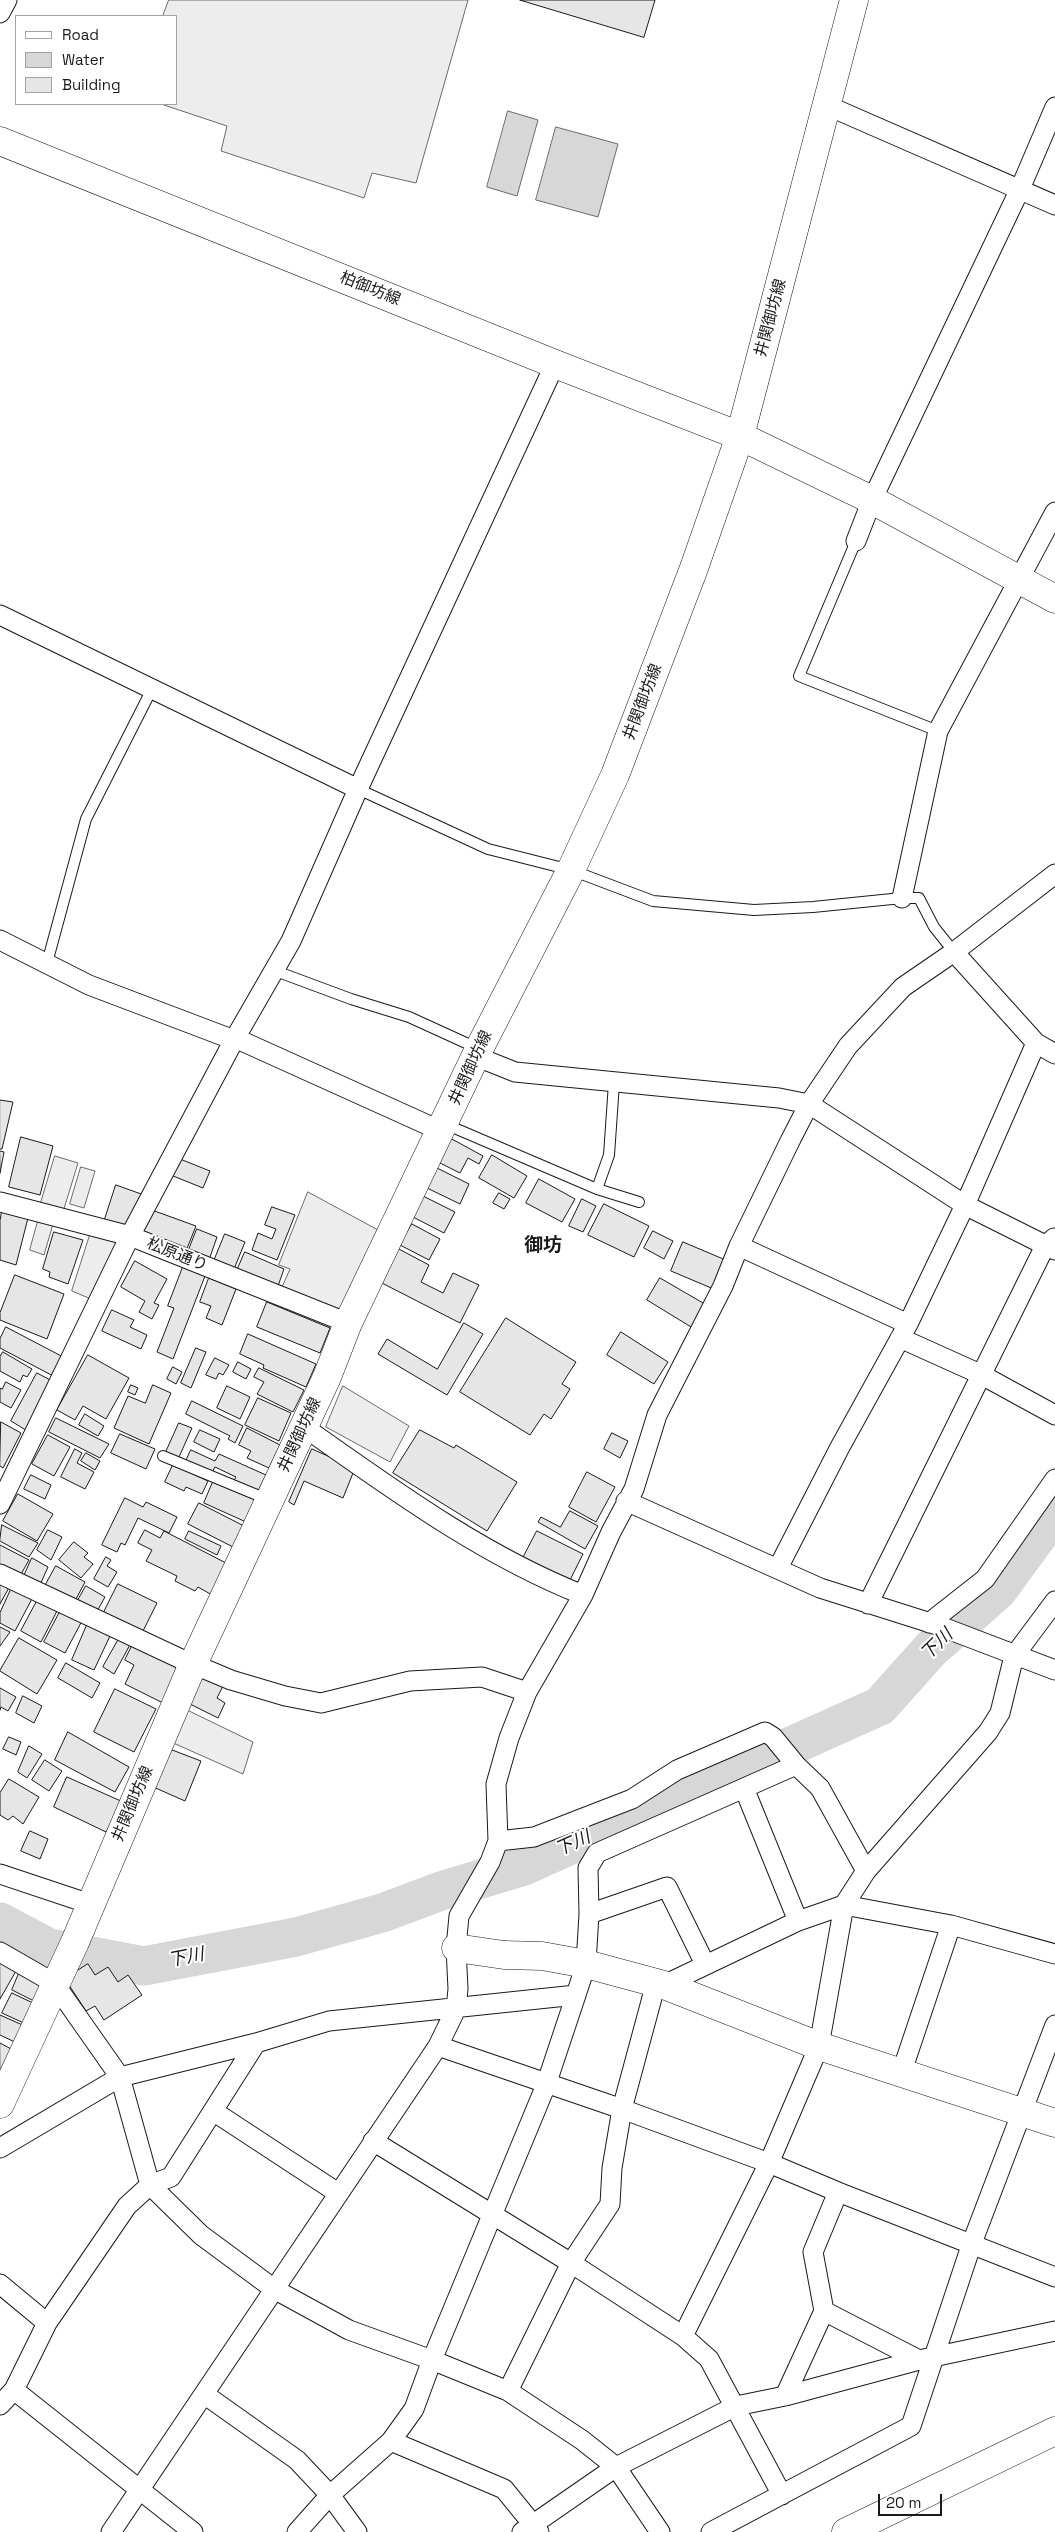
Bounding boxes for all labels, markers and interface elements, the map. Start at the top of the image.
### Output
legend [15,15,178,105]
text: Road [62,25,99,44]
text: Water [62,50,104,69]
text: Building [62,75,121,94]
street label: 柏御坊線 [337,268,403,310]
street label: 井関御坊線 [751,277,791,359]
street label: 井関御坊線 [620,661,666,743]
street label: 井関御坊線 [445,1028,497,1108]
street label: 松原通り [144,1234,210,1276]
district label: 御坊 [524,1235,562,1257]
street label: 井関御坊線 [274,1395,326,1475]
water label: 下川 [917,1625,957,1665]
street label: 井関御坊線 [109,1763,157,1845]
water label: 下川 [552,1827,594,1861]
water label: 下川 [166,1944,206,1972]
scale bar [880,2484,944,2516]
text: 20 m [886,2493,921,2512]

